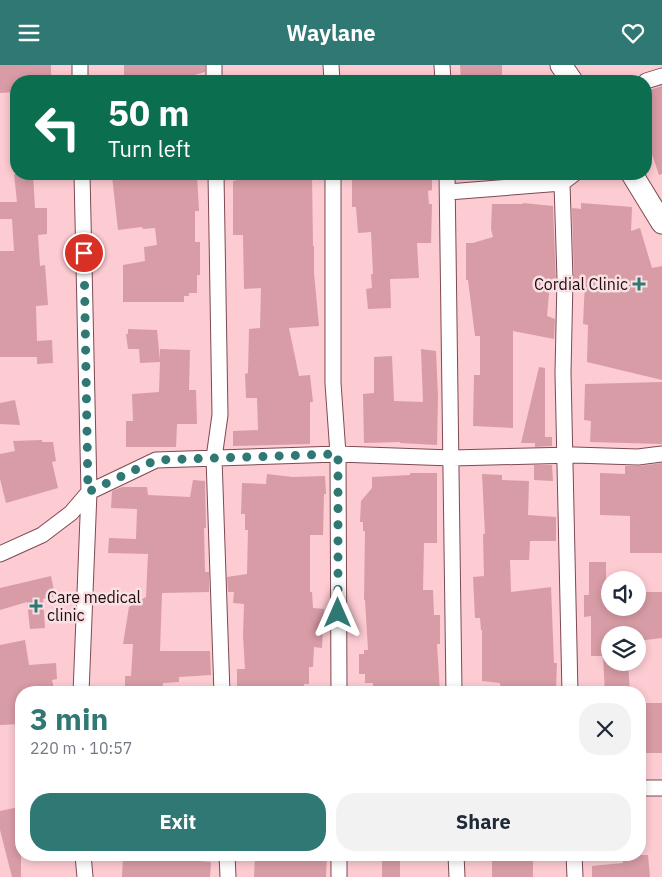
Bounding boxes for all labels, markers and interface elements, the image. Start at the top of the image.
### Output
text: Waylane [286,18,376,47]
icon: menu [15,19,43,47]
icon: heart [619,19,647,47]
text: 50 m [108,90,190,136]
icon: left [25,95,90,160]
text: Turn left [108,134,191,163]
pin [63,232,105,274]
icon: arrive [70,239,98,267]
place label: Cordial Clinic [534,274,628,294]
marker: Cordial Clinic [632,277,646,291]
map controls [601,571,646,671]
button: sound [601,571,646,616]
position arrow [311,586,363,638]
place label: Care medical clinic [47,587,141,625]
marker: Care medical clinic [29,599,43,613]
button: layers [601,626,646,671]
text: 3 min [30,699,108,738]
button: close [579,703,631,755]
text: 220 m · 10:57 [30,738,132,758]
button: Exit [30,793,326,851]
button: Share [336,793,631,851]

